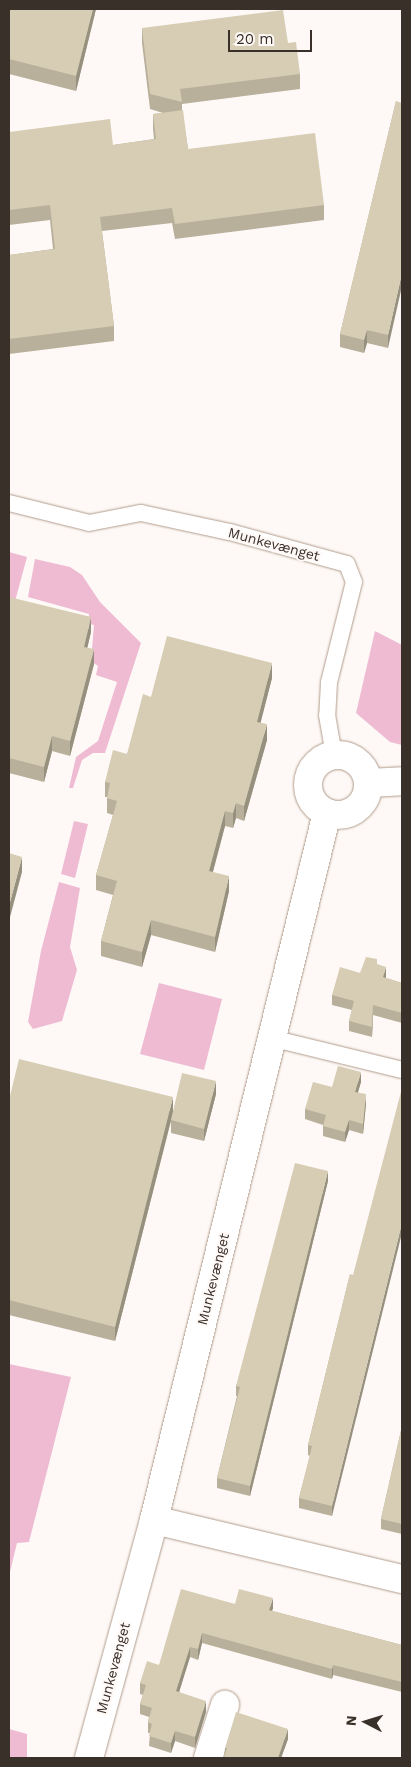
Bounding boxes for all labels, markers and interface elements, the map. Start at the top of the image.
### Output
scale bar [231,20,315,52]
text: 20 m [236,30,274,48]
street label: Munkevænget [226,524,322,564]
street label: Munkevænget [193,1231,233,1327]
street label: Munkevænget [93,1620,133,1716]
north arrow [341,1697,391,1747]
text: N [343,1715,359,1727]

